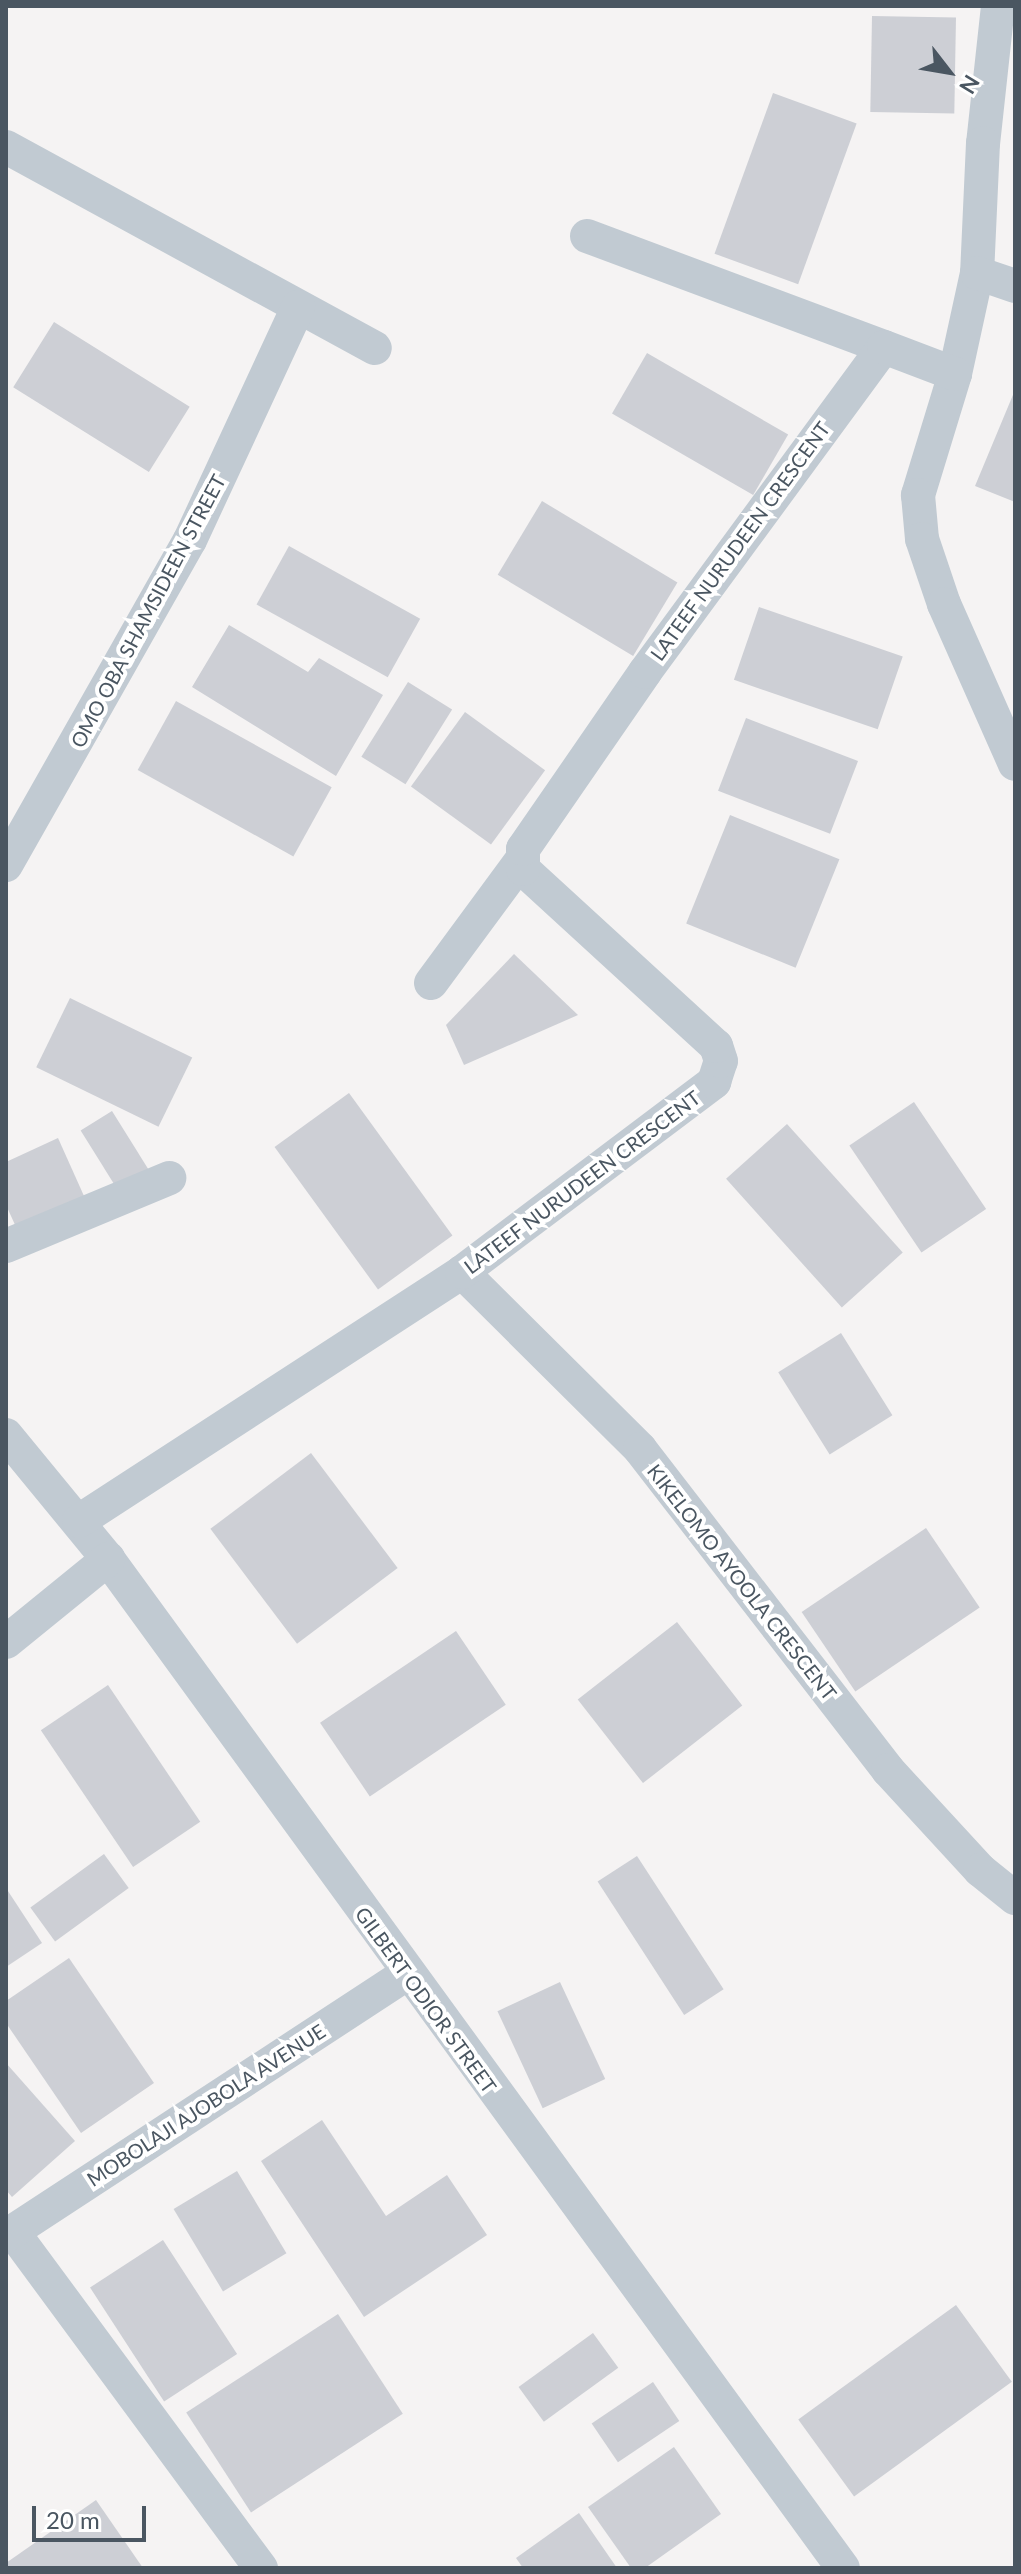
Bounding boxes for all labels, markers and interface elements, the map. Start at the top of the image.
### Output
north arrow [909,32,989,112]
text: N [954,70,986,99]
street label: LATEEF NURUDEEN CRESCENT [645,417,835,665]
street label: OMO OBA SHAMSIDEEN STREET [65,470,231,752]
street label: LATEEF NURUDEEN CRESCENT [459,1085,705,1279]
street label: KIKELOMO AYOOLA CRESCENT [642,1459,842,1705]
street label: GILBERT ODIOR STREET [350,1902,502,2098]
street label: MOBOLAJI AJOBOLA AVENUE [81,2018,331,2192]
scale bar [36,2490,150,2540]
text: 20 m [46,2505,100,2534]

